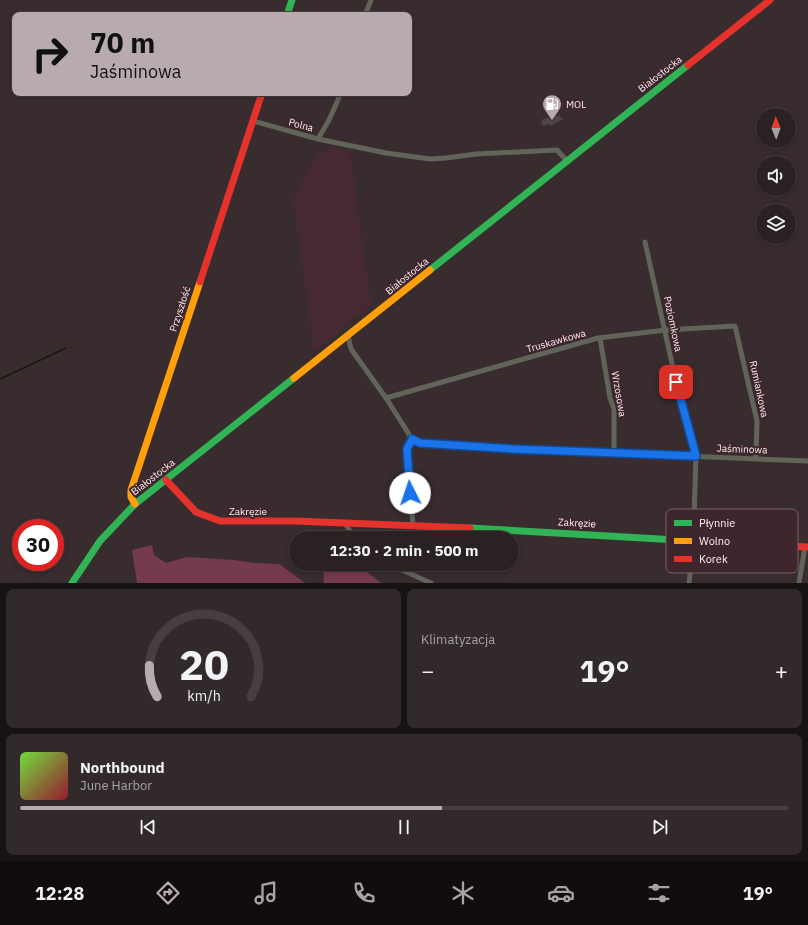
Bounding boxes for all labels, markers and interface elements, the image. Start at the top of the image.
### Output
text: 70 m [90,24,155,61]
icon: right [24,28,76,80]
street label: Białostocka [635,52,685,95]
text: Jaśminowa [90,60,181,83]
fuel station icon: MOL [541,93,563,121]
place label: MOL [566,98,586,111]
north arrow [756,108,796,148]
map controls [756,108,796,244]
street label: Polna [287,115,315,135]
button: sound [756,156,796,196]
button: layers [756,204,796,244]
street label: Białostocka [383,254,432,297]
street label: Przyszłość [167,285,193,333]
street label: Poziomkowa [661,295,685,354]
street label: Truskawkowa [525,326,588,356]
street label: Rumiankowa [747,359,772,419]
pin [659,365,693,399]
street label: Wrzosowa [609,370,630,418]
icon: arrive [665,371,687,393]
street label: Jaśminowa [716,442,768,456]
street label: Białostocka [128,455,178,498]
position arrow [389,472,431,514]
street label: Zakręzie [229,505,268,518]
legend [666,509,798,573]
street label: Zakręzie [558,516,597,531]
text: Płynnie [699,516,735,530]
speed limit sign: 30 [12,519,64,571]
text: Wolno [699,534,730,548]
text: 12:30 · 2 min · 500 m [330,541,478,560]
text: Korek [699,552,728,566]
text: Klimatyzacja [421,631,495,648]
text: 20 [179,636,228,690]
text: 19° [579,651,630,690]
text: − [421,656,434,685]
text: + [775,656,788,685]
text: km/h [187,685,220,704]
text: Northbound [80,758,165,777]
text: June Harbor [80,777,152,794]
icon: previous [137,816,159,838]
icon: pause [393,816,415,838]
icon: next [649,816,671,838]
icon: directions [154,879,182,907]
icon: music [252,879,280,907]
icon: phone [350,879,378,907]
icon: climate [449,879,477,907]
icon: car [547,879,575,907]
icon: filters [645,879,673,907]
text: 12:28 [35,882,84,905]
text: 19° [743,882,773,905]

